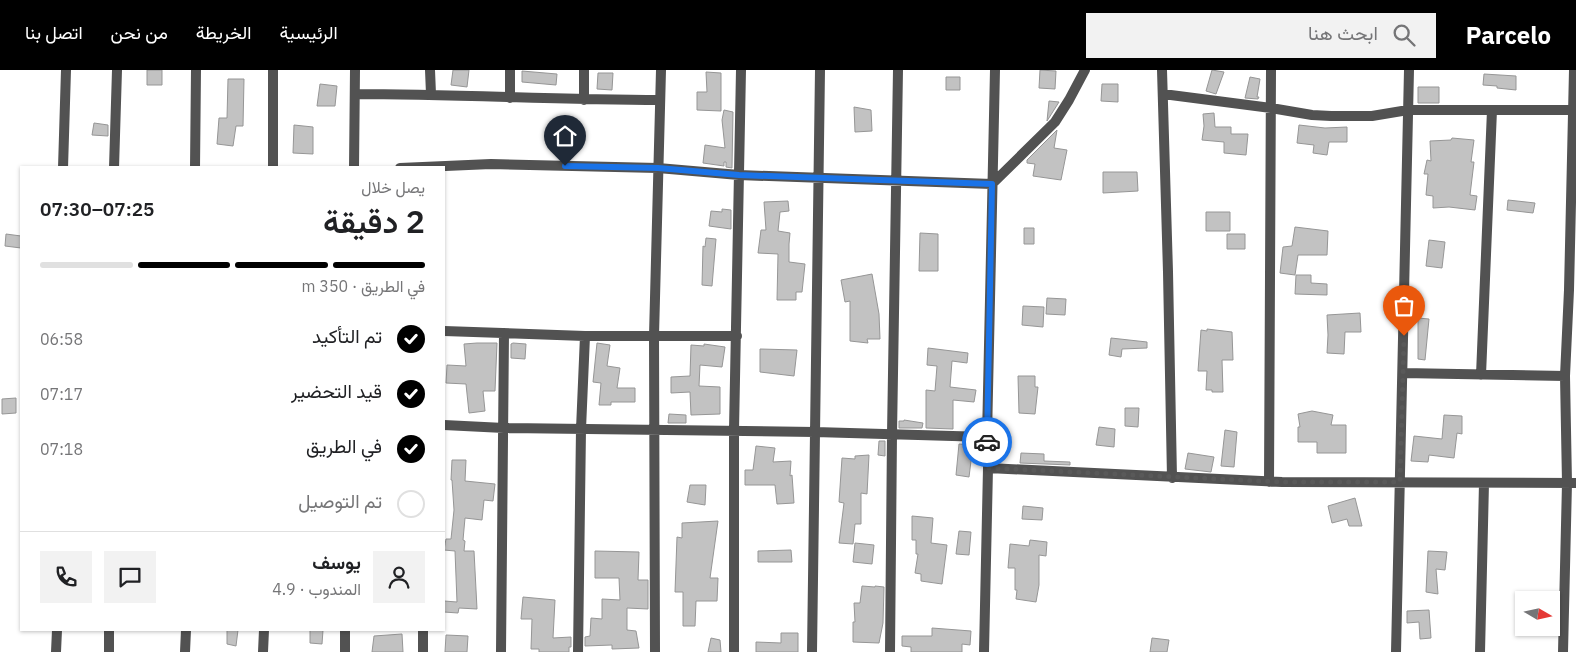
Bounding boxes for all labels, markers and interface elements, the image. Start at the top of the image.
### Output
search box [1086,13,1436,58]
text: Parcelo [1466,19,1551,51]
text: اتصل بنا [25,21,83,44]
text: من نحن [111,21,168,44]
text: الخريطة [196,21,251,44]
text: الرئيسية [279,21,338,44]
text: ابحث هنا [1308,21,1378,45]
icon: search [1390,21,1418,49]
pin [544,115,586,166]
icon: home [551,122,579,150]
text: يصل خلال [361,177,425,197]
text: 07:25–07:30 [40,197,155,221]
text: 2 دقيقة [323,200,425,242]
text: في الطريق · 350 m [302,276,425,296]
pin [1383,285,1425,336]
icon: bag [1390,292,1418,320]
text: تم التأكيد [312,324,382,348]
icon: check [397,325,425,353]
text: 06:58 [40,329,83,349]
text: قيد التحضير [291,379,382,403]
icon: check [397,380,425,408]
text: 07:17 [40,384,83,404]
courier [962,417,1012,467]
icon: car [973,428,1001,456]
text: في الطريق [306,434,382,458]
icon: check [397,435,425,463]
text: 07:18 [40,439,83,459]
text: تم التوصيل [298,489,382,513]
text: يوسف [312,550,361,574]
button: phone [40,551,92,603]
button: chat [104,551,156,603]
button: person [373,551,425,603]
text: المندوب · 4.9 [272,579,361,599]
north arrow [1515,591,1560,636]
map controls [1515,591,1560,636]

